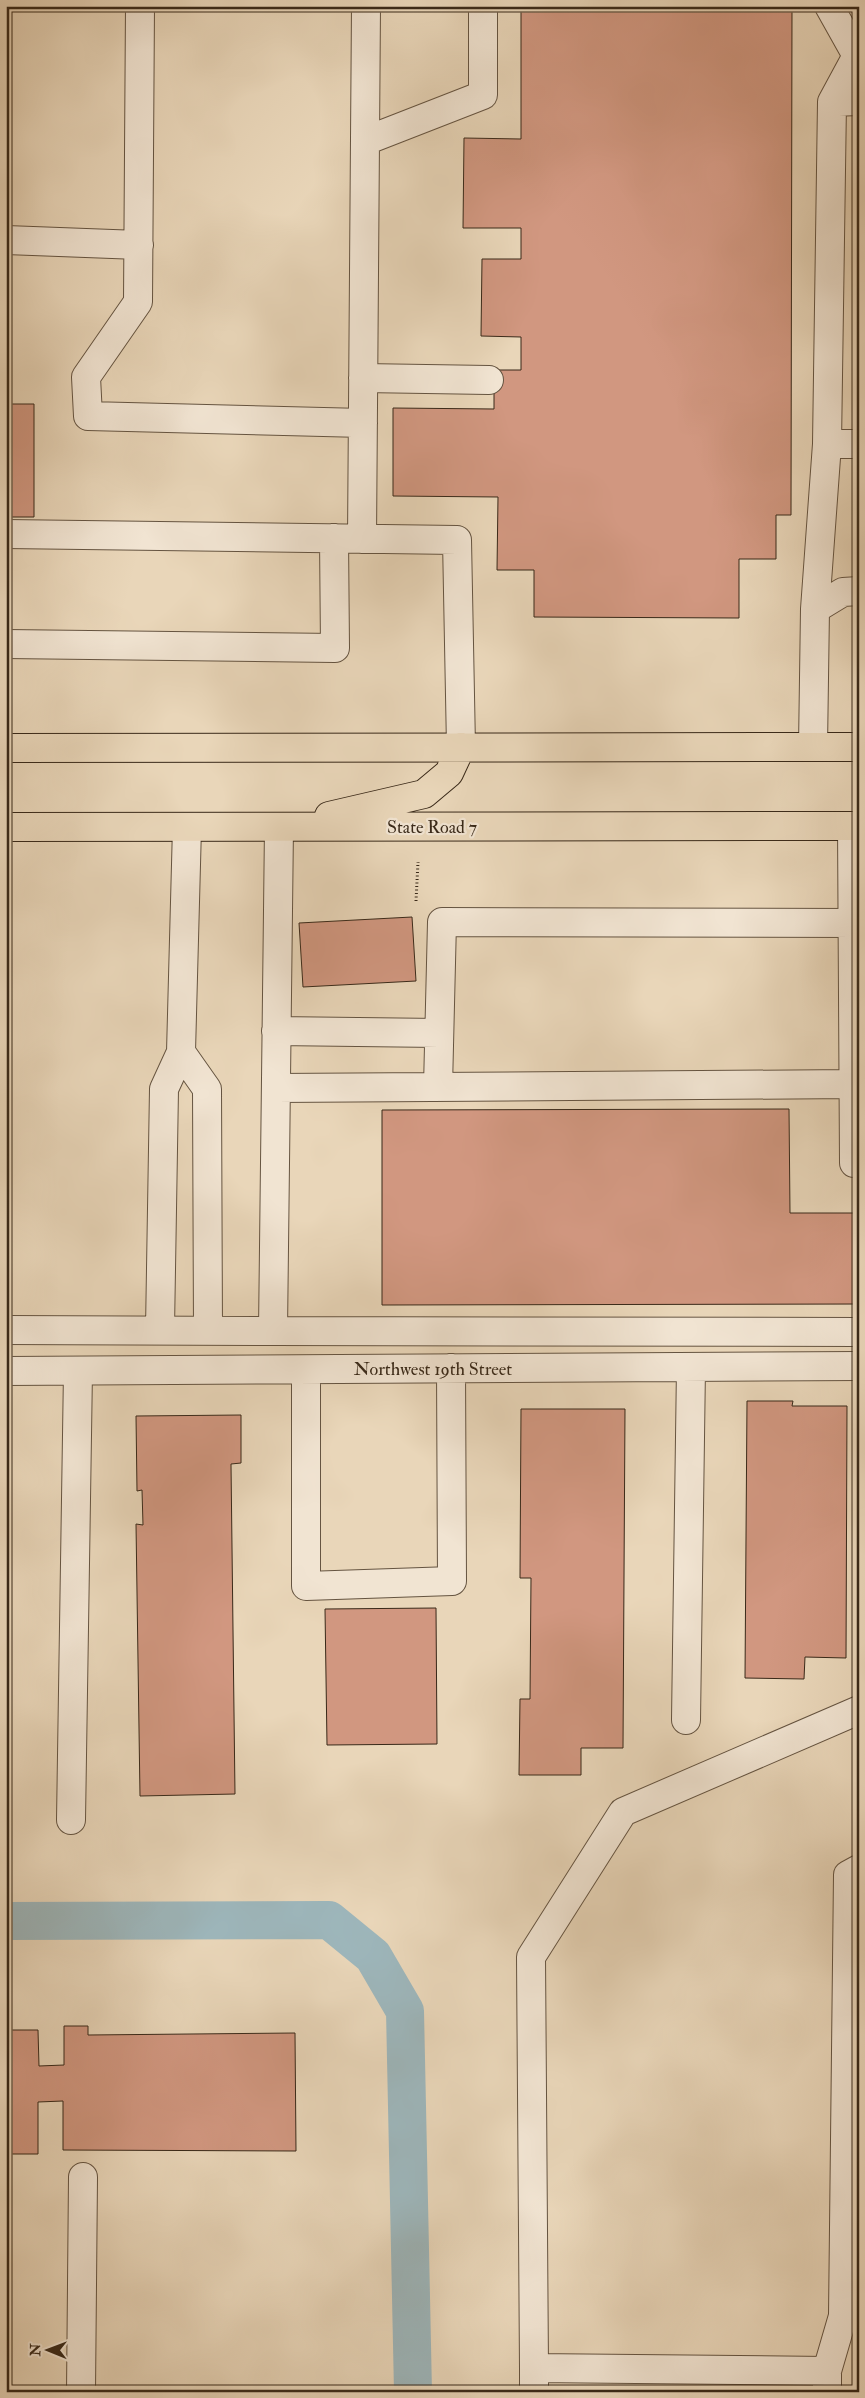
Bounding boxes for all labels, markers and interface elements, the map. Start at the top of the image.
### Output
street label: State Road 7 [387,816,477,839]
street label: Northwest 19th Street [354,1358,512,1381]
north arrow [22,2326,72,2376]
text: N [27,2343,44,2357]

